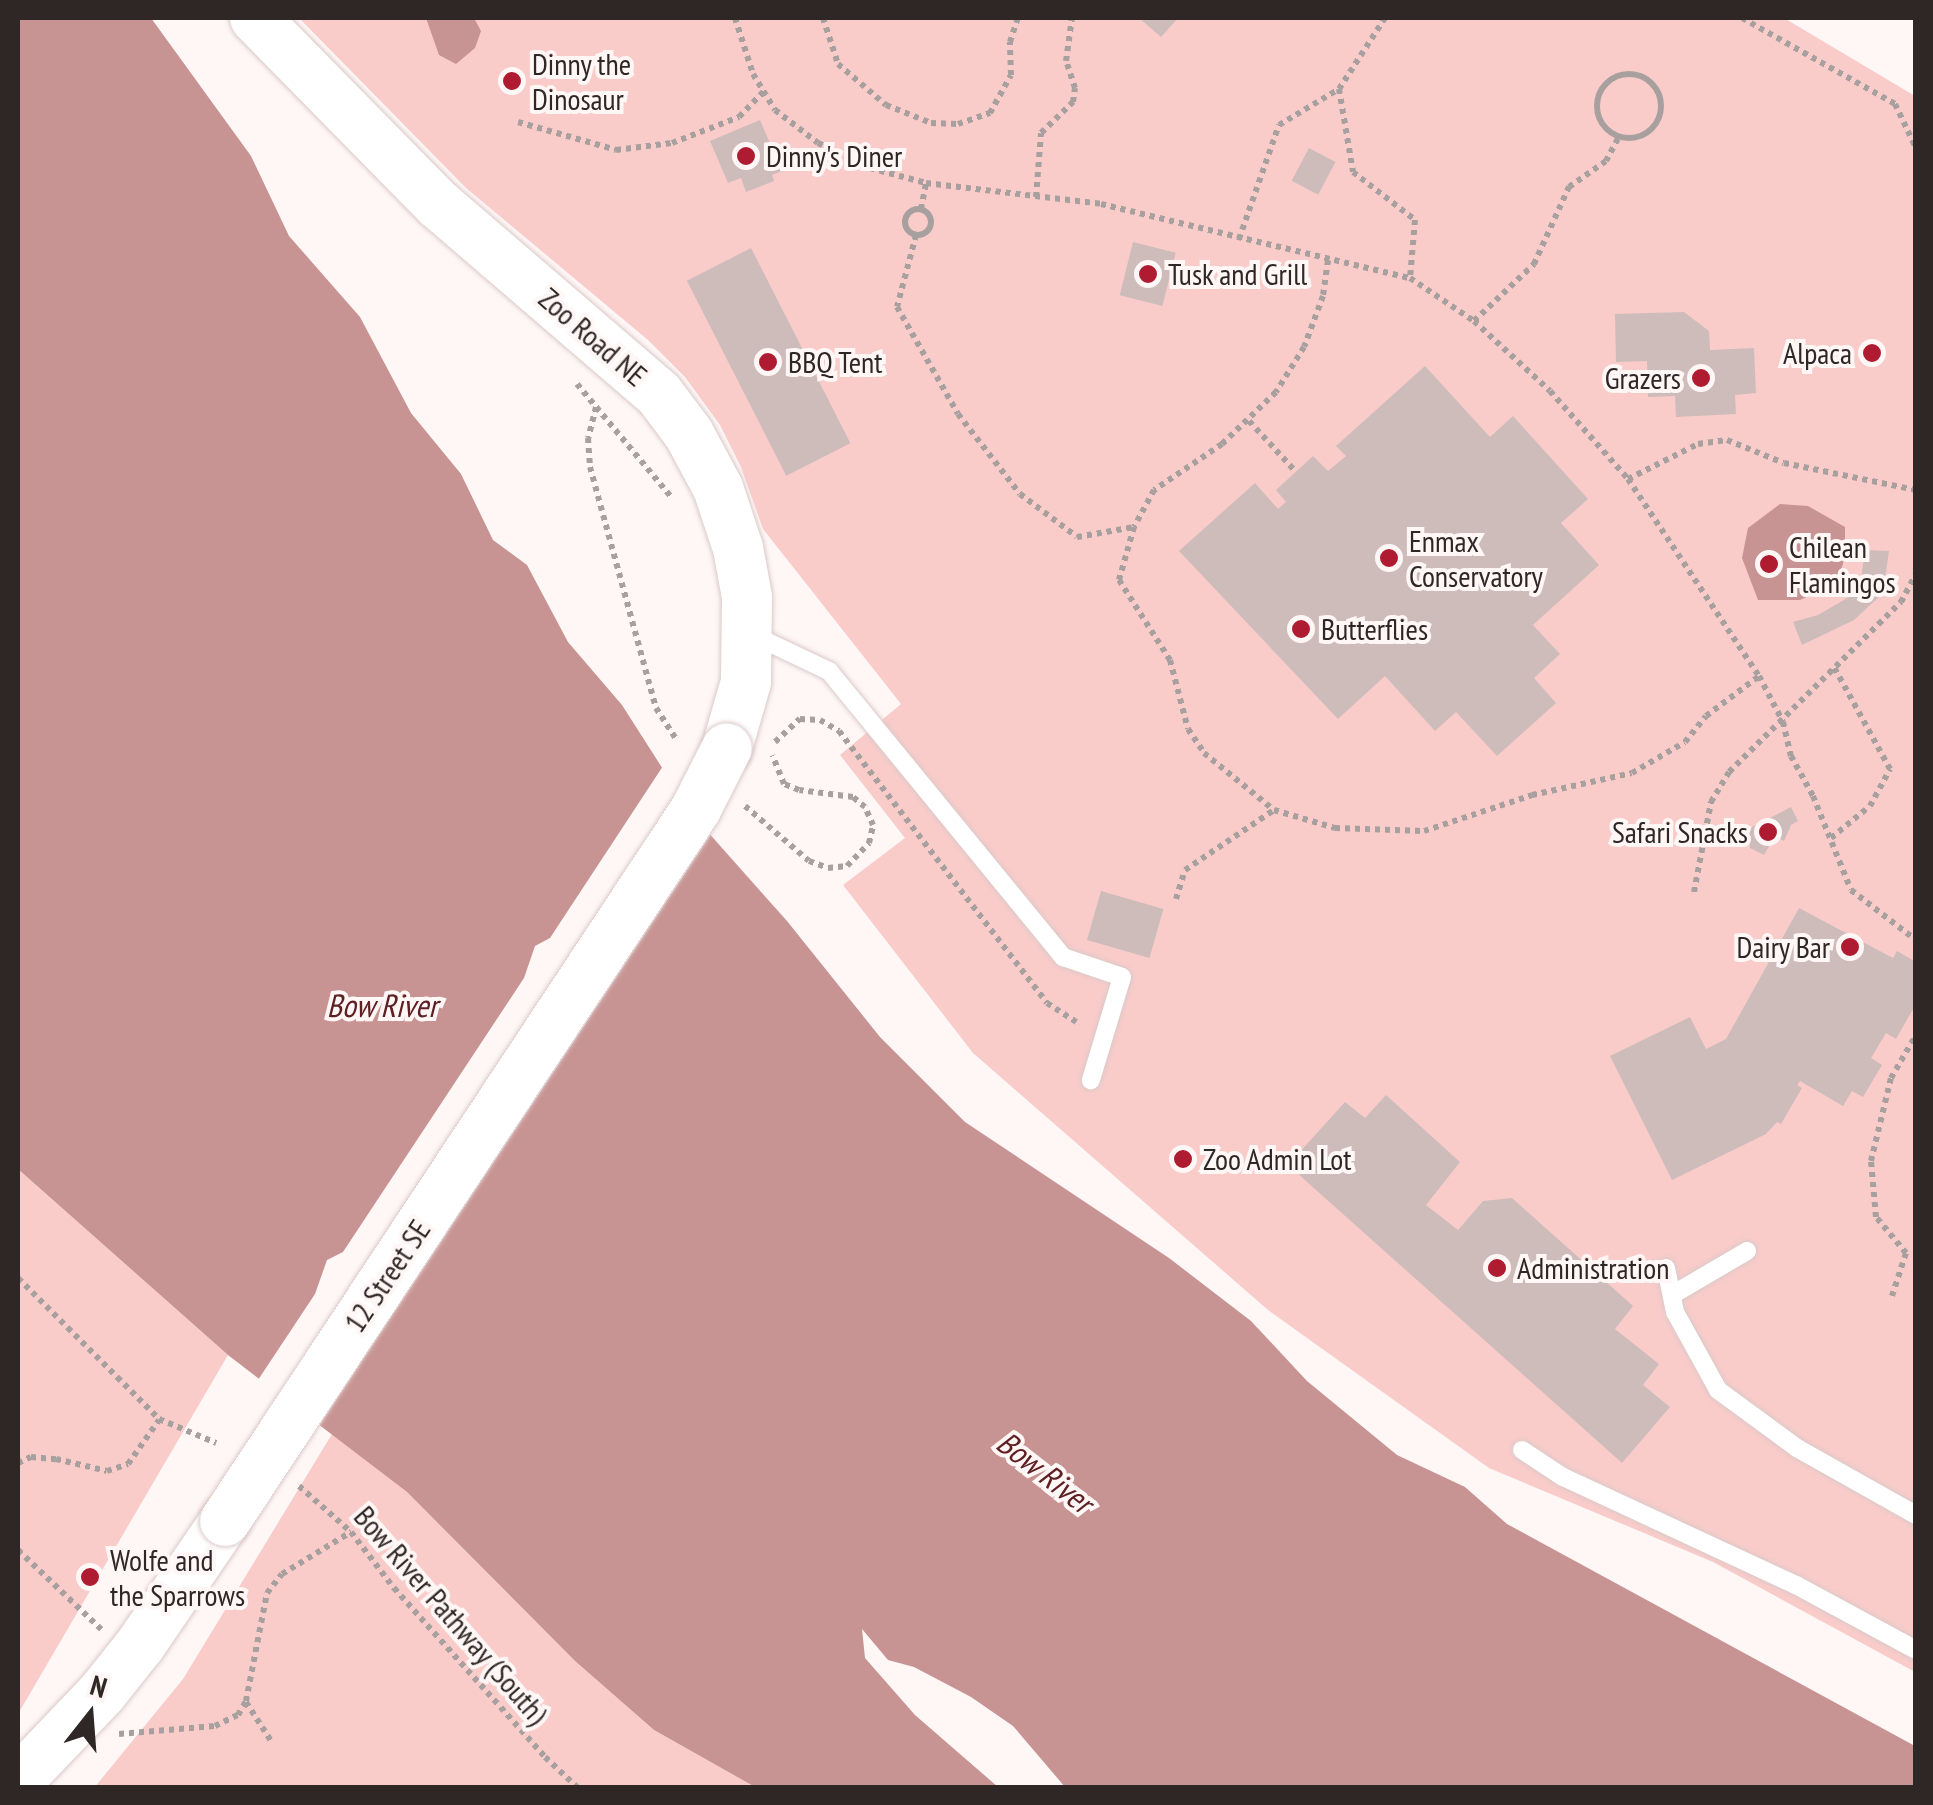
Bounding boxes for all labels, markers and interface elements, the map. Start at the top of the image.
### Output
place label: Dinny the Dinosaur [532,46,632,116]
marker: Dinny the Dinosaur [501,70,523,92]
place label: Dinny's Diner [766,138,902,174]
marker: Dinny's Diner [735,145,757,167]
place label: Tusk and Grill [1168,256,1308,292]
marker: Tusk and Grill [1137,263,1159,285]
street label: Zoo Road NE [532,280,654,394]
place label: Alpaca [1783,335,1852,371]
marker: Alpaca [1861,342,1883,364]
place label: BBQ Tent [788,344,883,380]
marker: BBQ Tent [757,351,779,373]
place label: Grazers [1605,360,1681,396]
marker: Grazers [1690,367,1712,389]
place label: Enmax Conservatory [1409,523,1543,594]
place label: Chilean Flamingos [1789,529,1896,600]
marker: Enmax Conservatory [1378,547,1400,569]
marker: Chilean Flamingos [1758,553,1780,575]
place label: Butterflies [1321,611,1428,647]
marker: Butterflies [1290,618,1312,640]
place label: Safari Snacks [1612,814,1748,850]
marker: Safari Snacks [1757,821,1779,843]
place label: Dairy Bar [1736,929,1830,965]
marker: Dairy Bar [1839,936,1861,958]
water label: Bow River [327,986,437,1024]
place label: Zoo Admin Lot [1203,1141,1352,1177]
marker: Zoo Admin Lot [1172,1148,1194,1170]
street label: 12 Street SE [336,1213,438,1339]
place label: Administration [1517,1250,1669,1286]
marker: Administration [1486,1257,1508,1279]
water label: Bow River [989,1423,1101,1521]
street label: Bow River Pathway (South) [346,1498,556,1732]
place label: Wolfe and the Sparrows [110,1542,245,1612]
marker: Wolfe and the Sparrows [79,1566,101,1588]
north arrow [40,1665,140,1765]
text: N [86,1666,112,1706]

